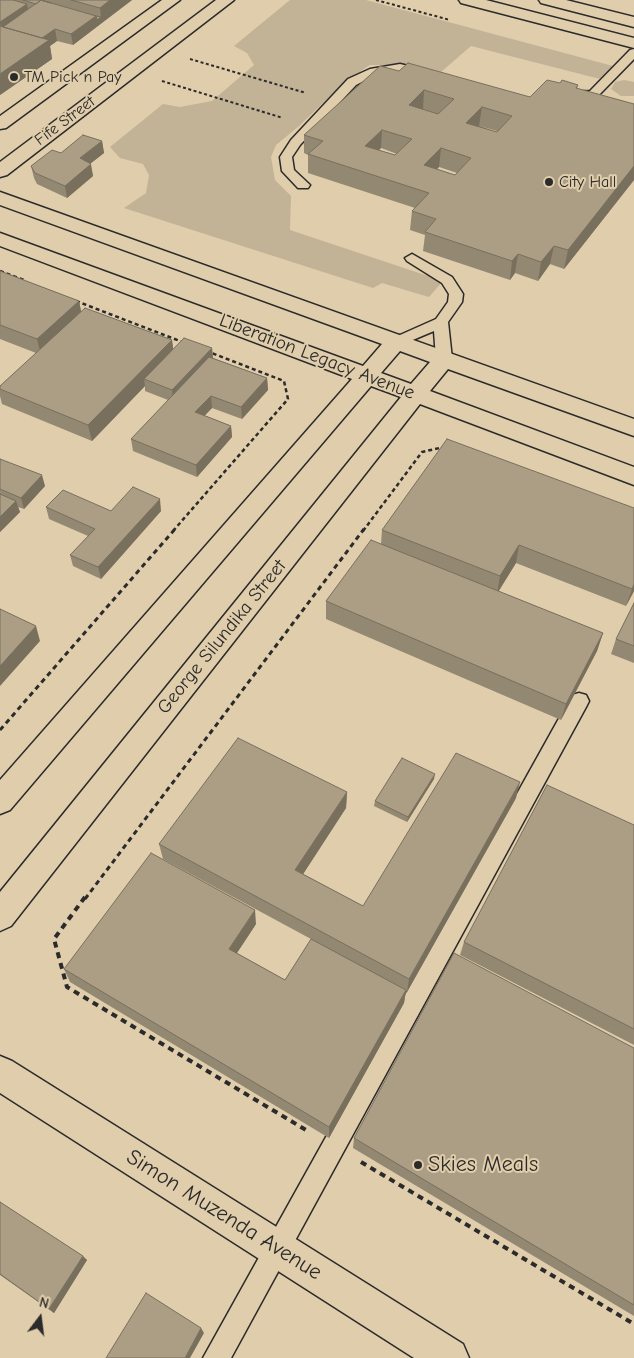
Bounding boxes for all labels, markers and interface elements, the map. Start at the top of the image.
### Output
place label: TM Pick n Pay [24,67,121,87]
marker: TM Pick n Pay [8,71,20,83]
street label: Fife Street [31,92,99,150]
place label: City Hall [559,172,616,192]
marker: City Hall [543,176,555,188]
street label: Liberation Legacy Avenue [216,309,418,405]
street label: George Silundika Street [153,555,291,719]
street label: Simon Muzenda Avenue [121,1144,327,1286]
place label: Skies Meals [428,1152,538,1178]
marker: Skies Meals [412,1159,424,1171]
north arrow [15,1293,65,1343]
text: N [37,1294,51,1312]

